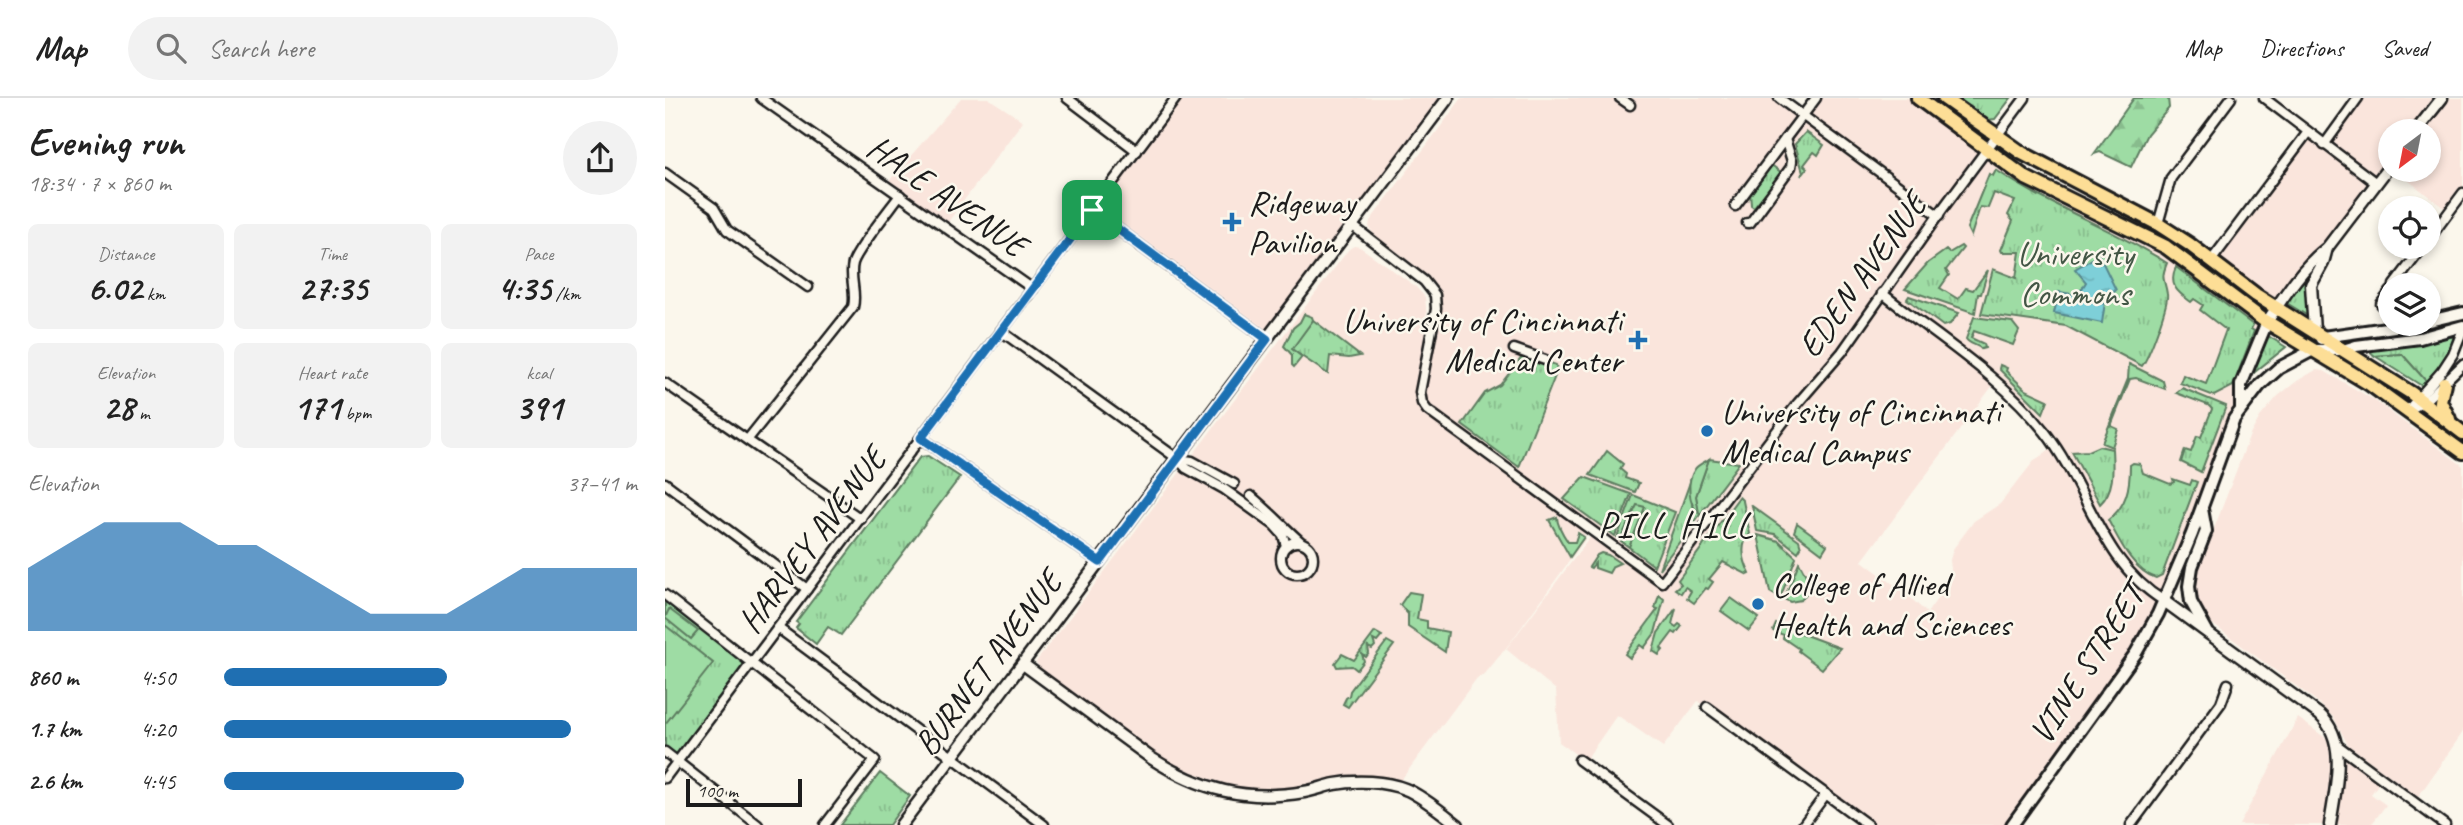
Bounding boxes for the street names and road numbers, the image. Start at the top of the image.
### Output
street label: HALE AVENUE [858,125,1040,270]
street label: EDEN AVENUE [1787,180,1940,366]
street label: HARVEY AVENUE [728,434,899,642]
street label: BURNET AVENUE [904,557,1075,765]
street label: VINE STREET [2019,568,2160,752]

